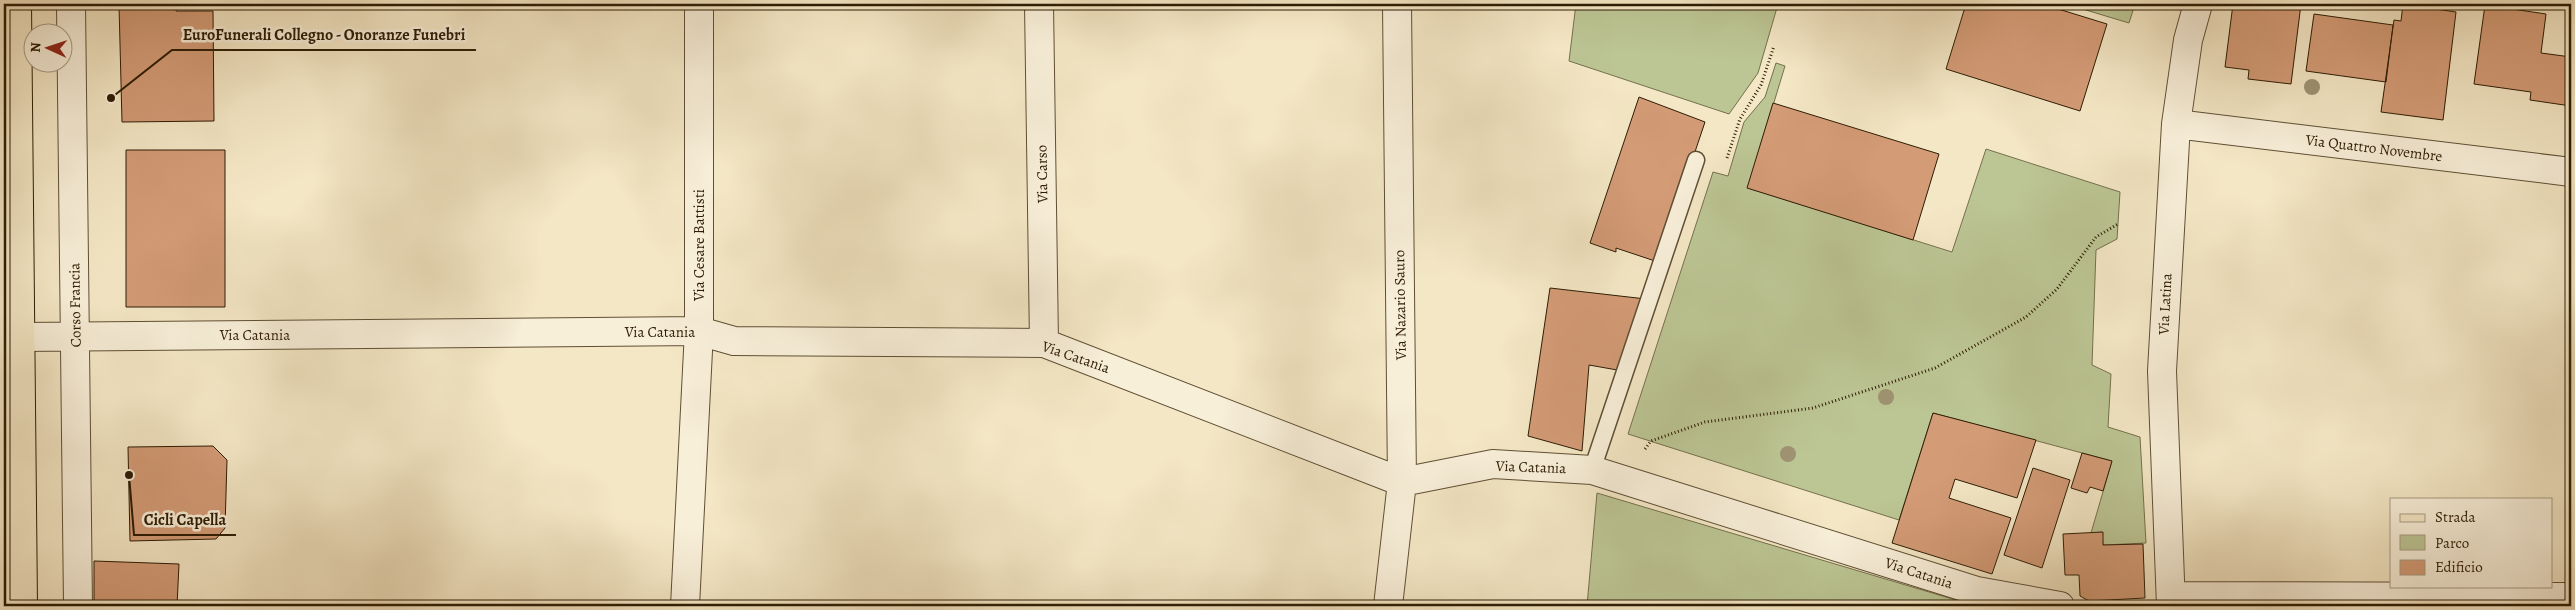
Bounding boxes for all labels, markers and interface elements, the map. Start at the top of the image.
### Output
callout: EuroFunerali Collegno - Onoranze Funebri [172,19,476,50]
north arrow [22,22,72,72]
text: EuroFunerali Collegno - Onoranze Funebri [183,24,466,46]
text: N [26,42,45,53]
street label: Via Quattro Novembre [2304,130,2444,166]
street label: Via Carso [1031,145,1053,204]
street label: Via Cesare Battisti [689,189,709,302]
street label: Via Nazario Sauro [1389,250,1411,361]
street label: Corso Francia [64,263,86,347]
street label: Via Latina [2153,273,2177,336]
street label: Via Catania [624,322,695,342]
street label: Via Catania [219,325,290,345]
street label: Via Catania [1038,336,1113,378]
street label: Via Catania [1494,456,1567,478]
legend [2390,498,2552,588]
callout: Cicli Capella [134,504,236,535]
text: Strada [2435,507,2476,527]
text: Cicli Capella [144,509,226,531]
text: Parco [2435,533,2469,553]
street label: Via Catania [1881,552,1956,593]
text: Edificio [2435,557,2483,577]

